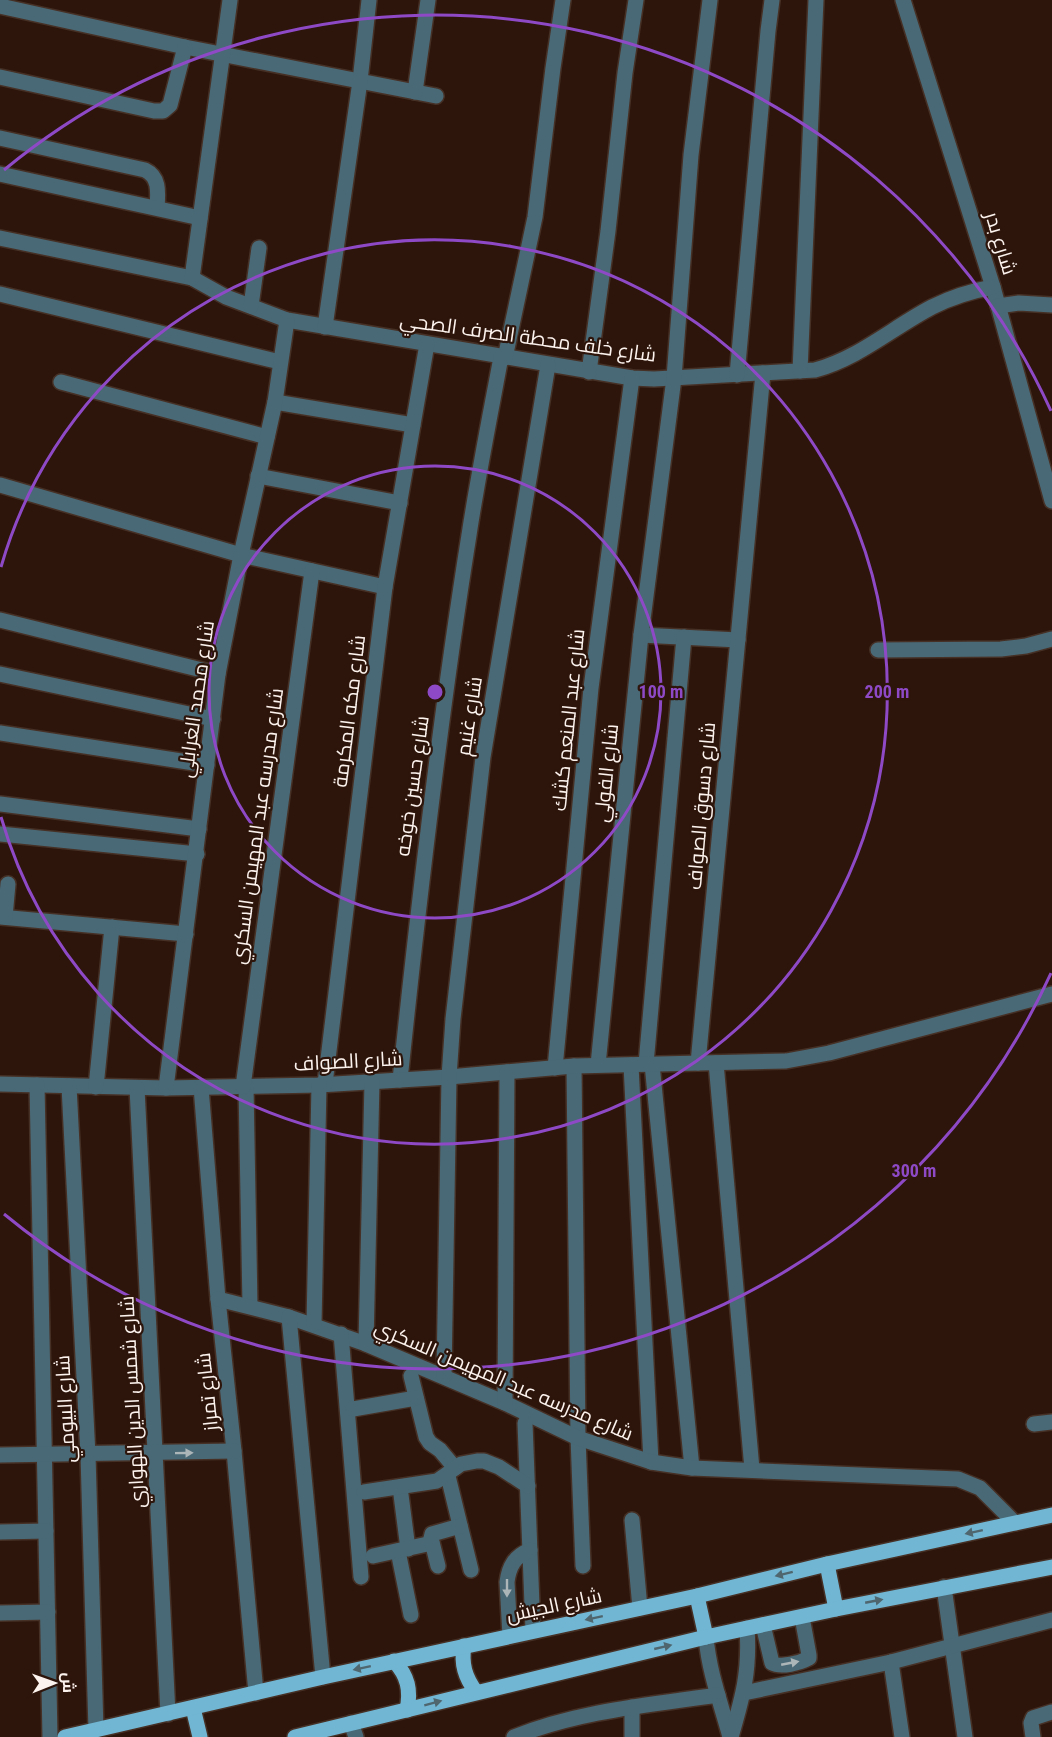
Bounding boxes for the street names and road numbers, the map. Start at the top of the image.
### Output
street label: شارع بدر [978,208,1022,278]
street label: شارع خلف محطة الصرف الصحي [398,307,658,371]
street label: شارع محمد الغرابلي [173,619,223,780]
street label: شارع عبد المنعم كشك [546,628,591,813]
street label: شارع مكه المكرمة [328,633,372,789]
street label: شارع غنيم [451,675,489,758]
street label: شارع مدرسه عبد المهيمن السكري [226,686,292,966]
street label: شارع حسين خوخه [390,714,436,858]
street label: شارع دسوق الصواف [682,721,722,891]
street label: شارع الفولي [589,723,627,824]
street label: شارع الصواف [293,1046,403,1078]
street label: شارع شمس الدين الهواري [114,1295,154,1509]
street label: شارع مدرسه عبد المهيمن السكري [370,1315,637,1449]
street label: شارع تمراز [191,1351,225,1433]
street label: شارع البيومي [50,1354,84,1464]
street label: شارع الجيش [504,1583,604,1629]

